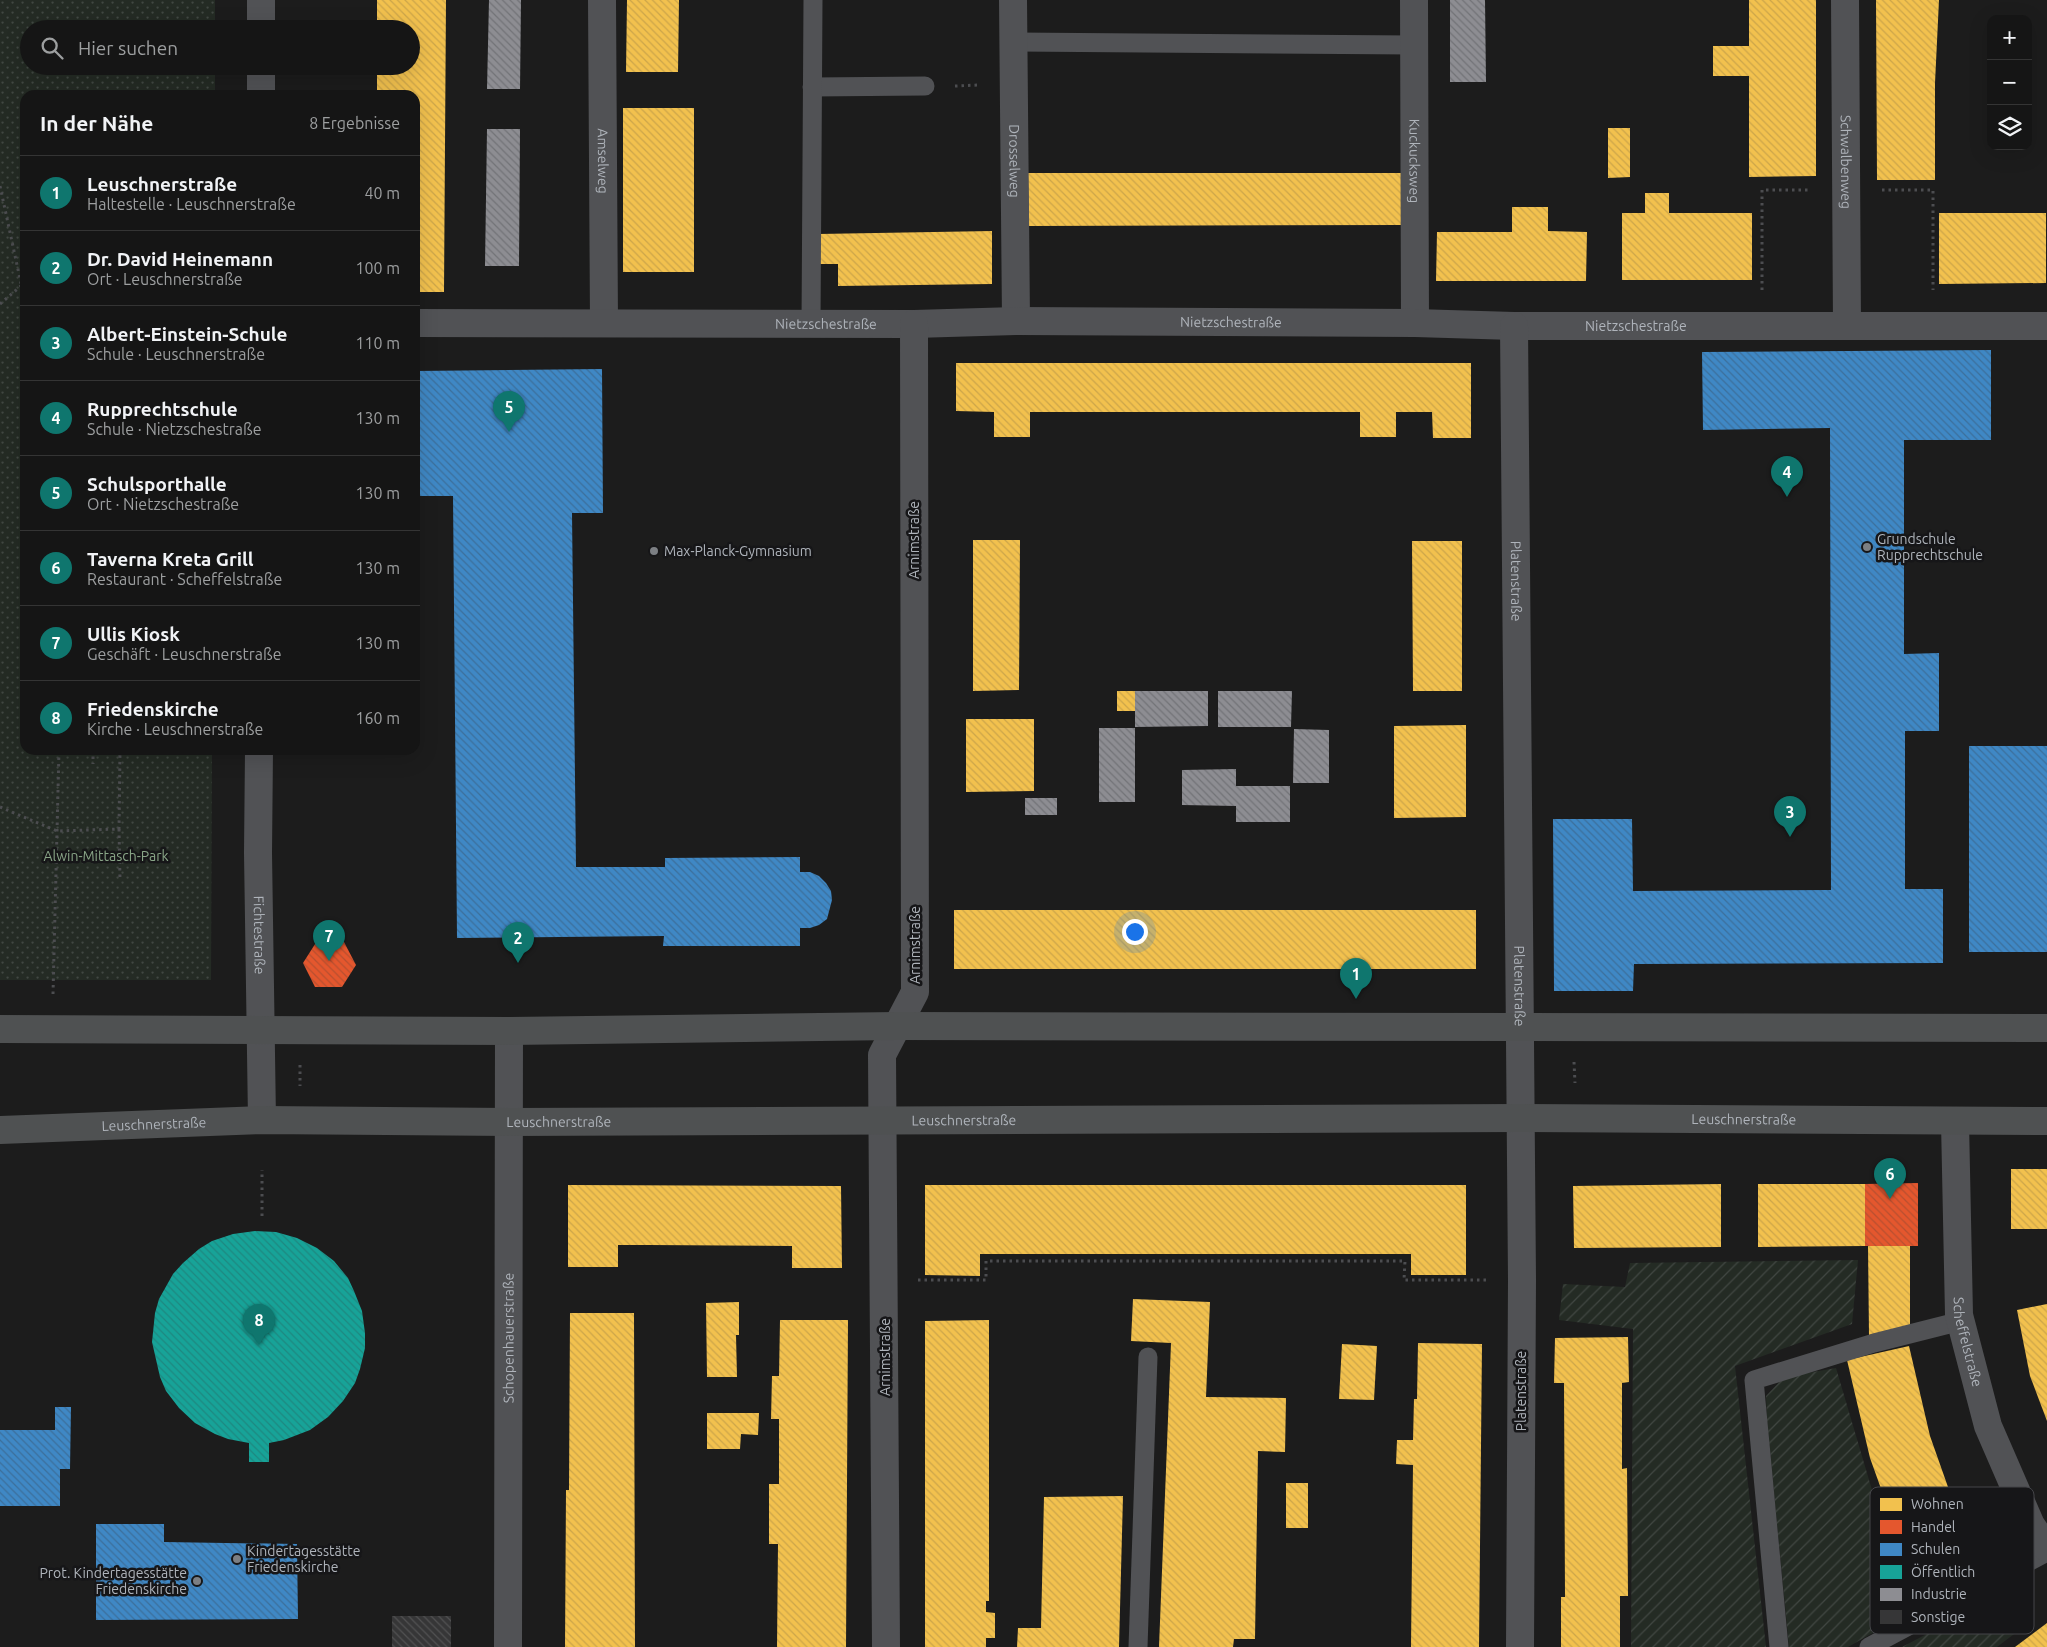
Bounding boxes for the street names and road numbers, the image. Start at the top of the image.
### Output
street label: Schwalbenweg [1838,115,1854,209]
street label: Kuckucksweg [1406,119,1423,203]
street label: Drosselweg [1006,124,1023,198]
street label: Amselweg [595,128,611,194]
street label: Nietzschestraße [1180,314,1282,330]
street label: Nietzschestraße [775,316,877,332]
street label: Nietzschestraße [1585,318,1687,334]
street label: Arnimstraße [906,501,922,579]
street label: Platenstraße [1508,541,1524,621]
street label: Fichtestraße [251,895,268,974]
street label: Arnimstraße [907,906,923,984]
street label: Platenstraße [1511,946,1528,1026]
street label: Leuschnerstraße [1691,1111,1796,1128]
street label: Leuschnerstraße [911,1112,1016,1128]
street label: Leuschnerstraße [101,1114,207,1134]
street label: Leuschnerstraße [506,1114,611,1130]
street label: Schopenhauerstraße [500,1273,517,1403]
street label: Scheffelstraße [1951,1297,1985,1389]
street label: Arnimstraße [877,1318,893,1396]
street label: Platenstraße [1513,1351,1529,1431]

